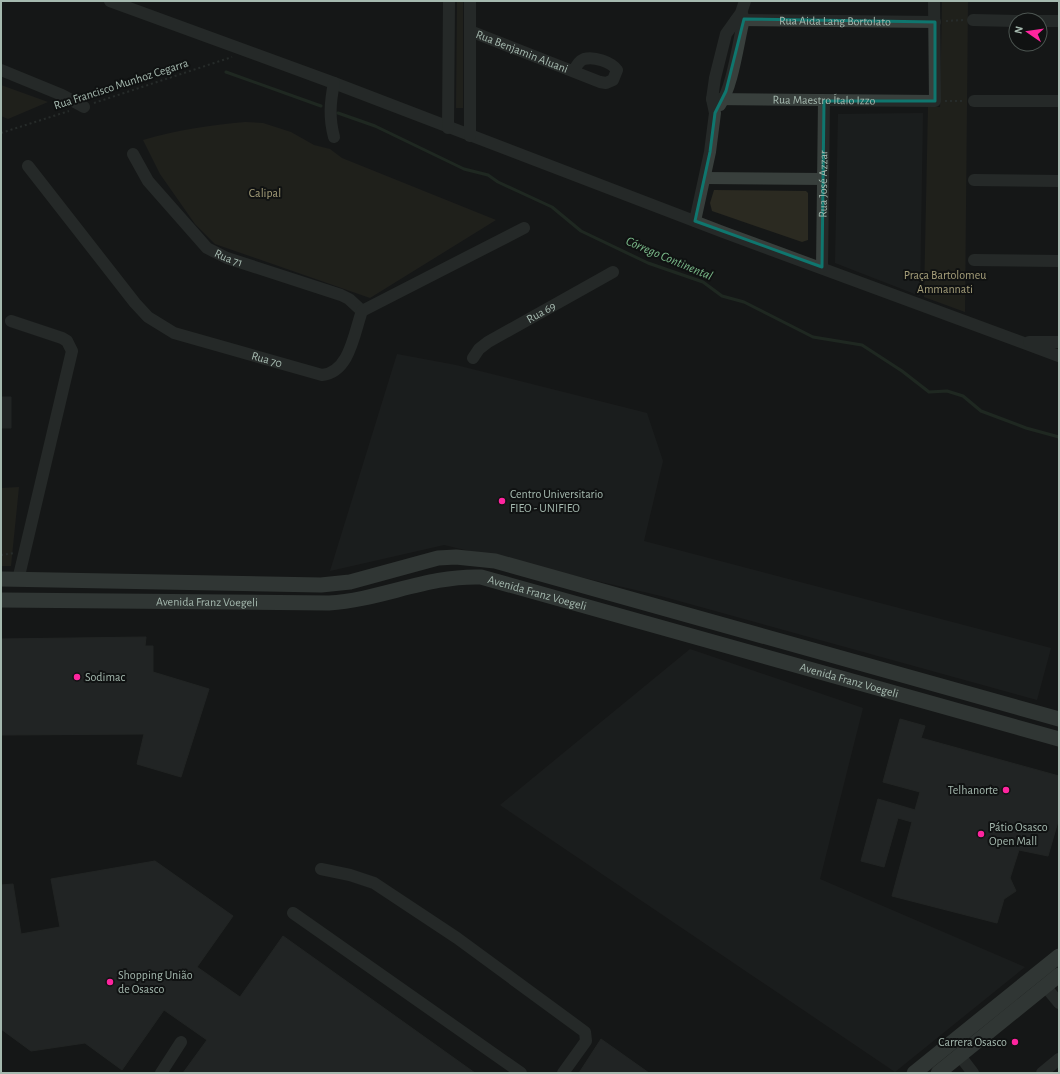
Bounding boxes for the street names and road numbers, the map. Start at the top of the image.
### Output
street label: Rua Aida Lang Bortolato [779,14,891,28]
street label: Rua Benjamin Aluani [474,28,570,75]
street label: Rua Francisco Munhoz Cegarra [52,56,190,111]
street label: Rua Maestro Ítalo Izzo [773,93,876,106]
street label: Rua José Azzar [817,150,829,218]
street label: Rua 71 [213,247,244,269]
street label: Rua 69 [524,299,558,325]
street label: Rua 70 [250,349,284,369]
street label: Avenida Franz Voegeli [486,573,588,612]
street label: Avenida Franz Voegeli [156,595,258,608]
street label: Avenida Franz Voegeli [798,661,900,700]

